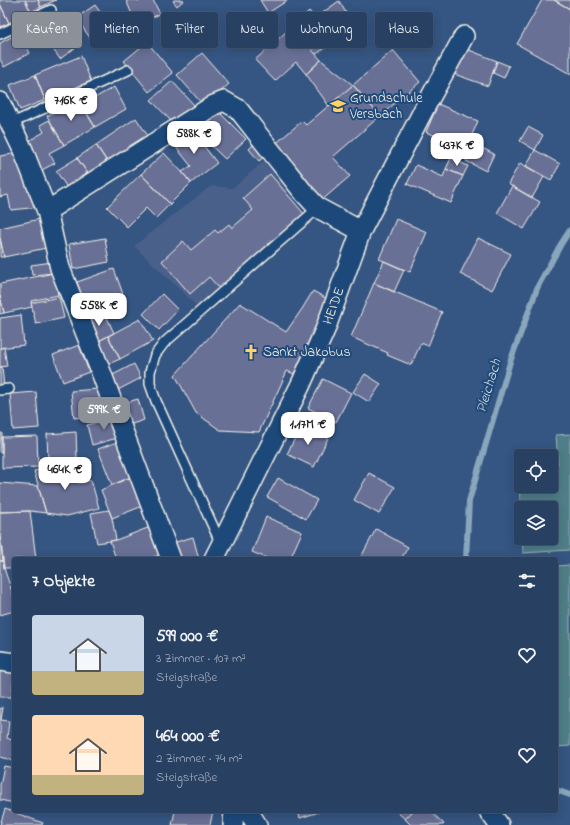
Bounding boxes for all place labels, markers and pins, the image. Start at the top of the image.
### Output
pin: 716K € [38,88,104,122]
place label: Grundschule Versbach [349,88,423,125]
school or university icon: Grundschule Versbach [329,97,347,115]
pin: 588K € [161,121,227,155]
pin: 437K € [424,133,490,167]
pin: 558K € [66,293,132,327]
place label: Sankt Jakobus [263,342,351,363]
church icon: Sankt Jakobus [242,343,260,361]
pin: 599K € [71,397,137,431]
pin: 1.17M € [271,412,345,446]
pin: 464K € [32,457,98,491]

